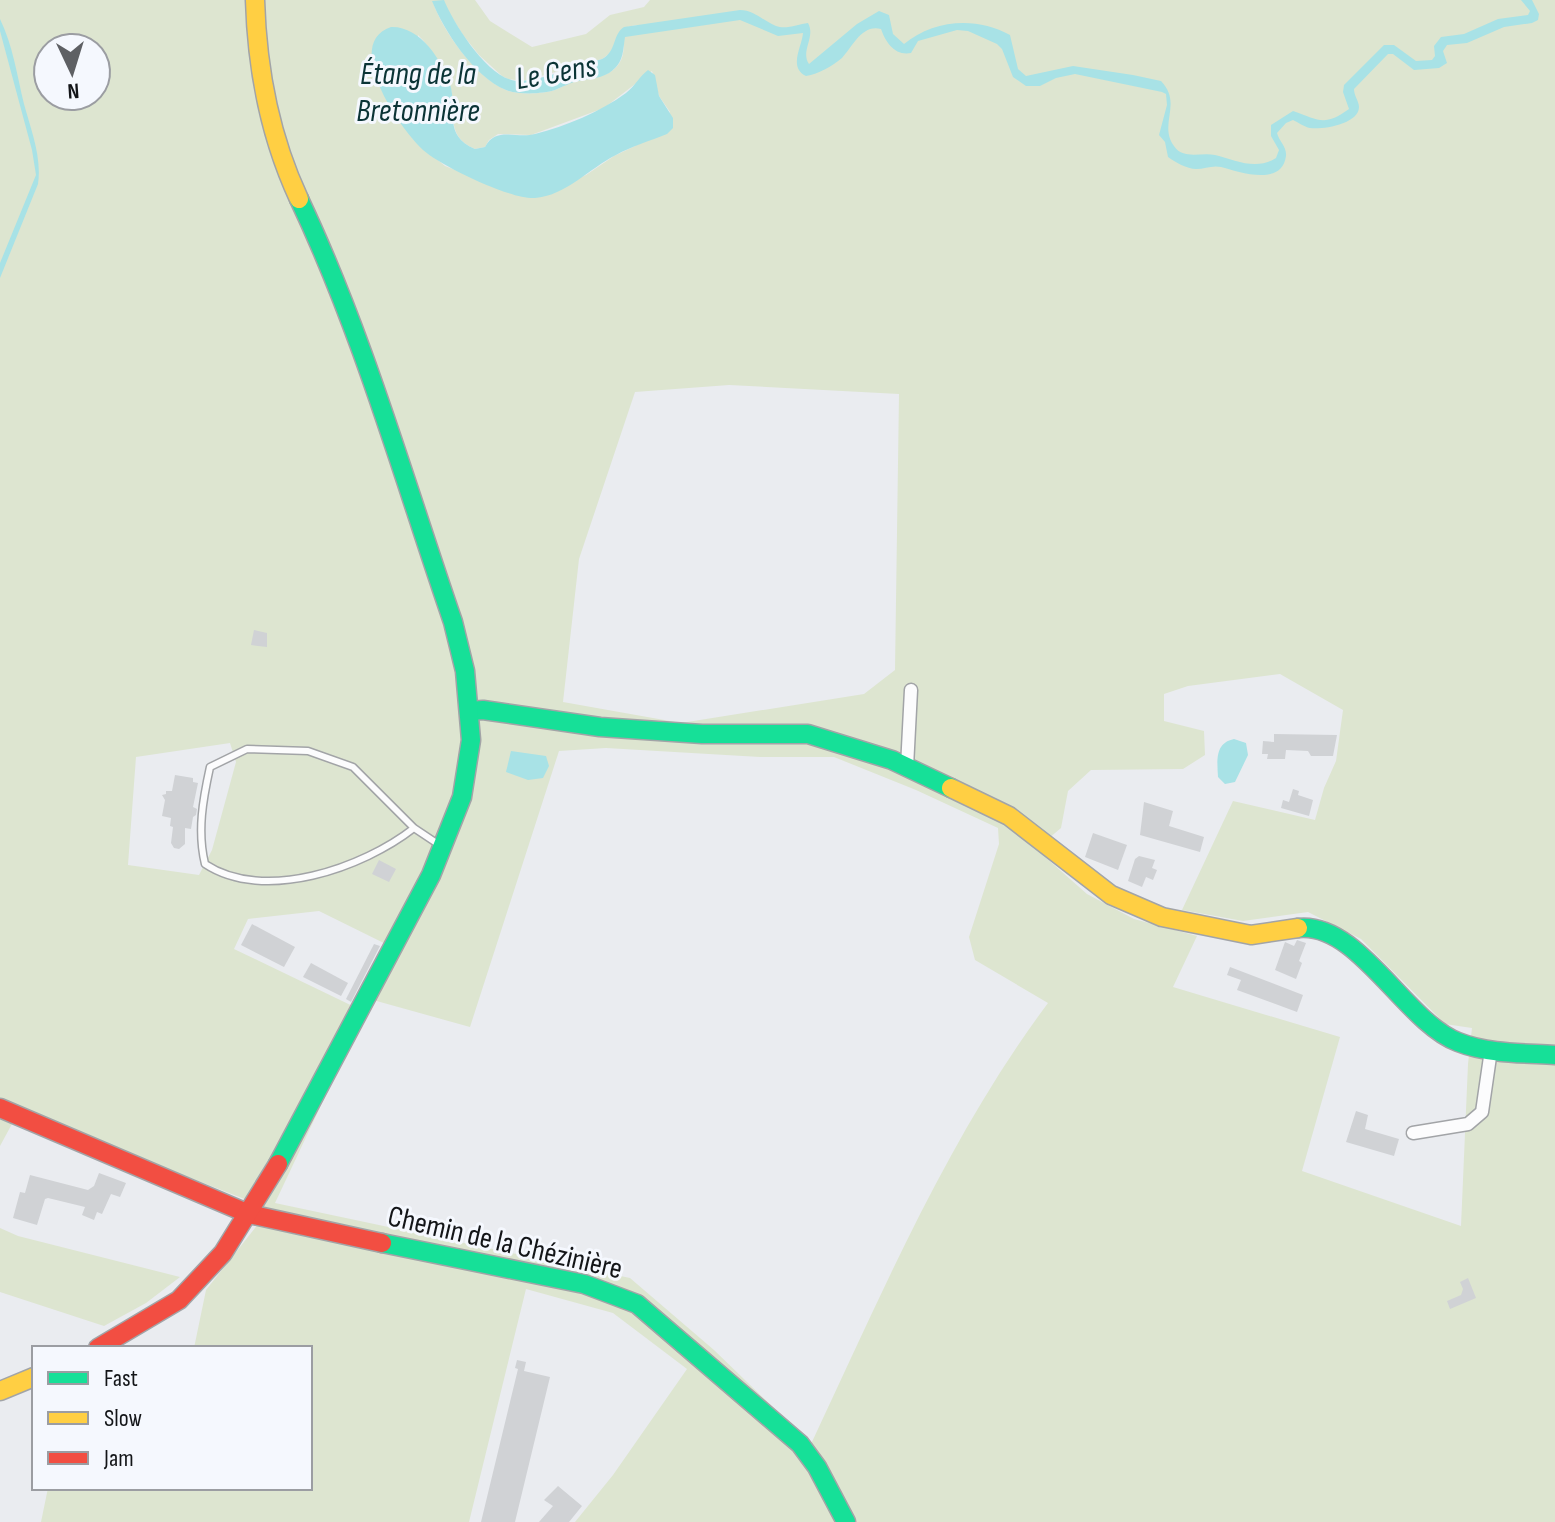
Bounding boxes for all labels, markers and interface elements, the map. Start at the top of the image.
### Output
north arrow [32,32,112,112]
water label: Le Cens [513,47,600,99]
water label: Étang de la Bretonnière [356,55,480,131]
text: N [66,77,80,104]
street label: Chemin de la Chézinière [384,1199,626,1287]
legend [32,1346,312,1490]
text: Fast [104,1364,138,1393]
text: Slow [104,1404,142,1433]
text: Jam [103,1444,134,1473]

